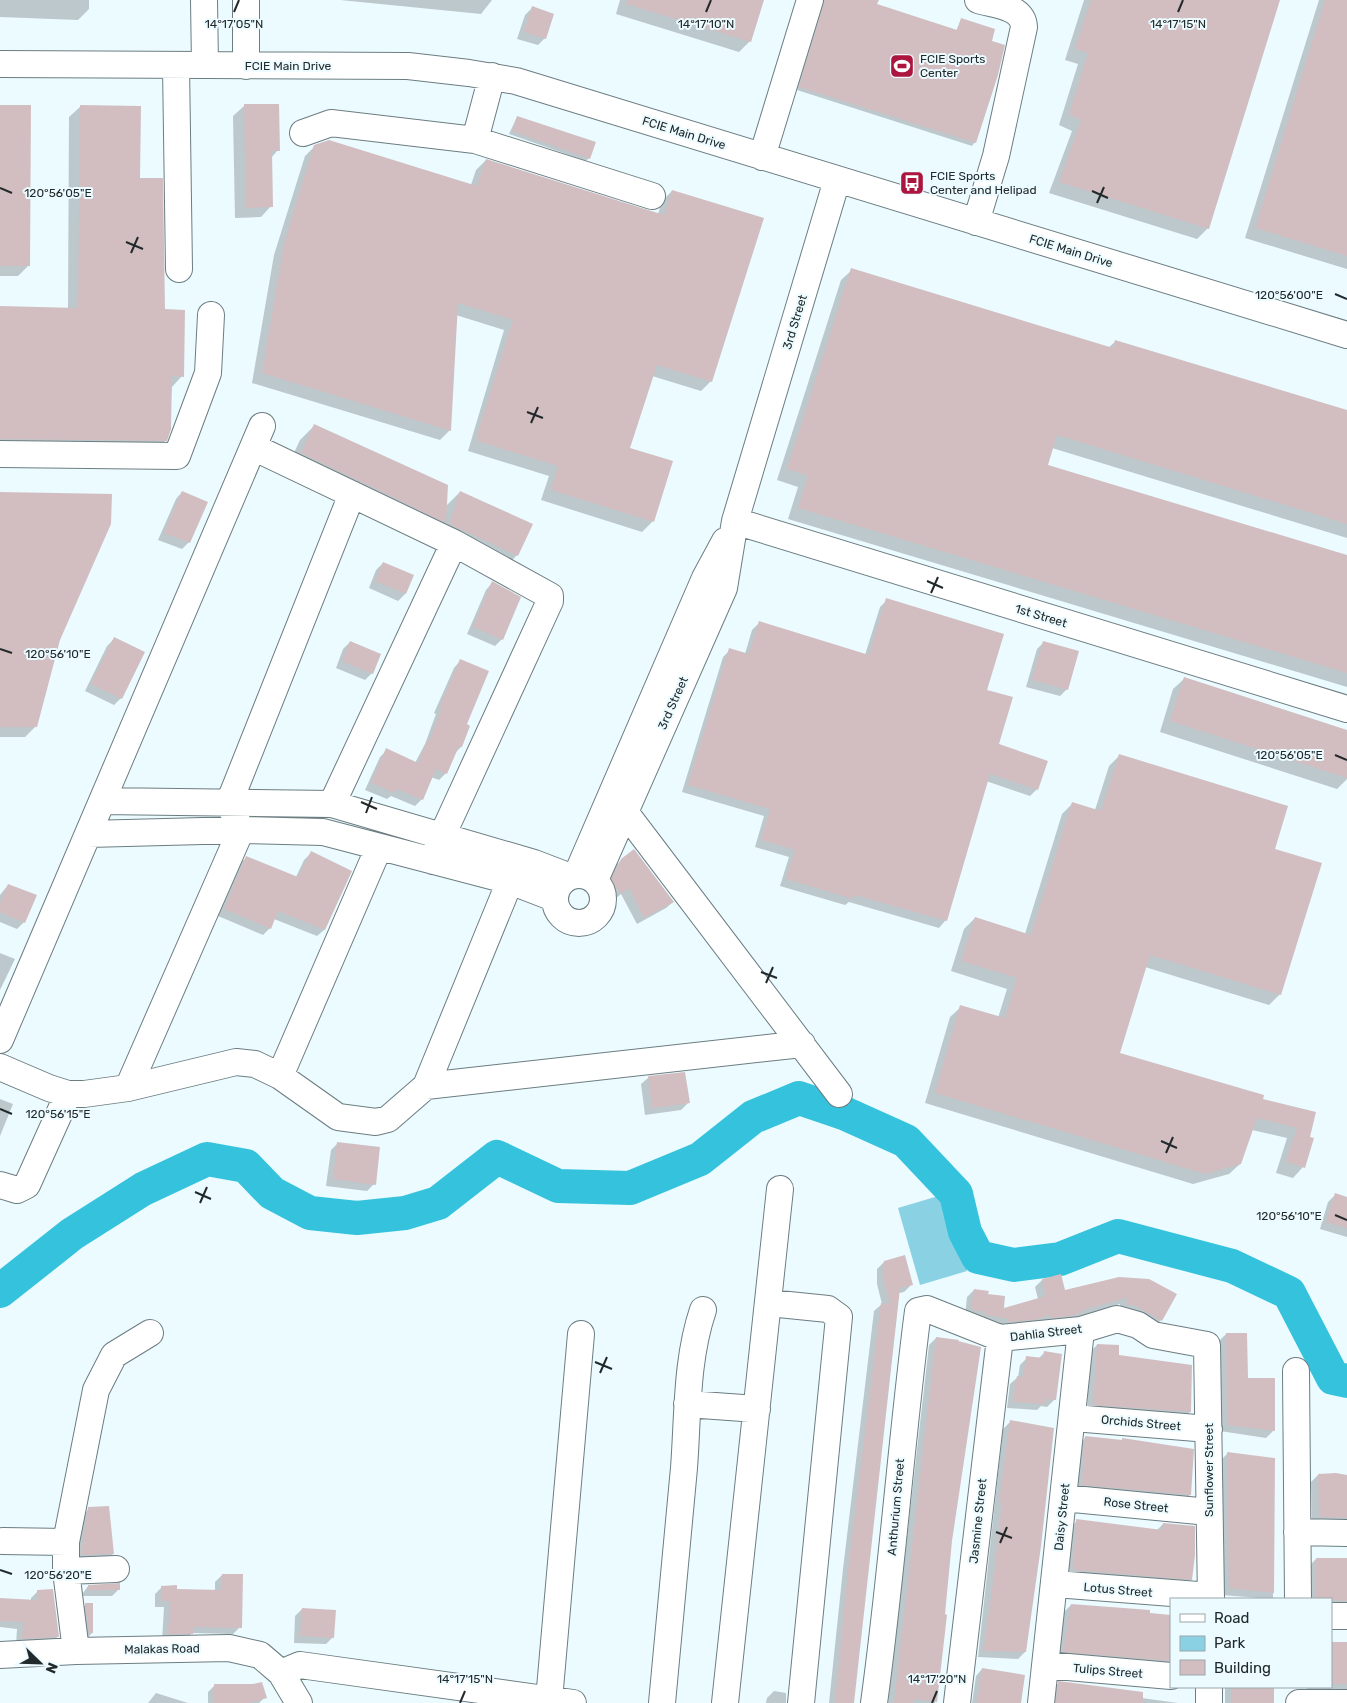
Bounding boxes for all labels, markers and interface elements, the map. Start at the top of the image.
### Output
text: 14°17'05"N [205,17,263,31]
text: 14°17'10"N [678,17,734,31]
text: 14°17'15"N [1150,17,1206,31]
place label: FCIE Sports Center [920,52,985,80]
sports icon: FCIE Sports Center [889,53,915,79]
street label: FCIE Main Drive [245,59,332,73]
street label: FCIE Main Drive [641,114,728,152]
place label: FCIE Sports Center and Helipad [930,169,1037,197]
bus stop icon: FCIE Sports Center and Helipad [899,170,925,196]
text: 120°56'05"E [24,186,92,200]
street label: FCIE Main Drive [1028,232,1115,270]
text: 120°56'00"E [1255,288,1323,302]
street label: 3rd Street [780,293,810,351]
street label: 1st Street [1013,601,1069,631]
text: 120°56'10"E [25,647,91,661]
street label: 3rd Street [655,674,691,732]
text: 120°56'05"E [1255,748,1323,762]
text: 120°56'15"E [25,1107,91,1121]
text: 120°56'10"E [1256,1209,1322,1223]
street label: Dahlia Street [1009,1322,1083,1344]
street label: Orchids Street [1100,1413,1182,1433]
street label: Sunflower Street [1202,1423,1216,1517]
street label: Anthurium Street [885,1458,907,1556]
street label: Jasmine Street [967,1477,989,1564]
street label: Daisy Street [1052,1482,1073,1551]
street label: Rose Street [1103,1495,1169,1515]
text: 120°56'20"E [24,1568,92,1582]
street label: Lotus Street [1083,1580,1153,1600]
legend [1170,1598,1332,1688]
text: Road [1214,1609,1250,1627]
text: Park [1214,1634,1245,1652]
north arrow [15,1638,65,1688]
street label: Malakas Road [124,1641,200,1657]
text: Building [1214,1659,1271,1677]
text: N [42,1660,61,1676]
street label: Tulips Street [1073,1661,1144,1681]
text: 14°17'15"N [437,1672,493,1686]
text: 14°17'20"N [908,1672,966,1686]

